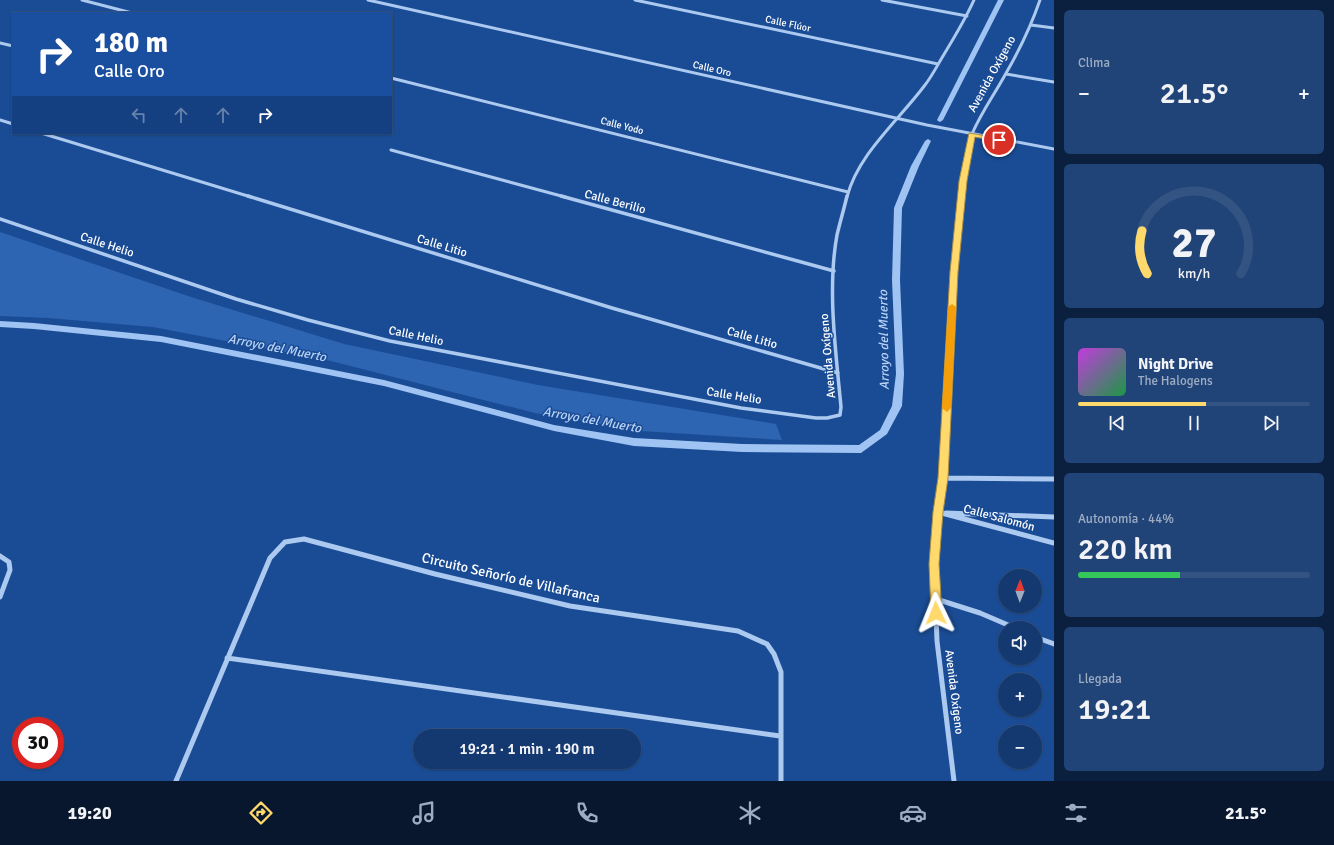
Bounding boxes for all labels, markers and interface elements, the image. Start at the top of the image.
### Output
street label: Calle Flúor [764,13,812,35]
text: 180 m [94,26,168,60]
icon: right [28,28,80,80]
street label: Avenida Oxígeno [965,33,1019,115]
text: Clima [1078,55,1110,71]
street label: Calle Oro [692,59,732,79]
text: Calle Oro [94,60,165,82]
text: 21.5° [1160,75,1228,112]
text: − [1078,80,1090,107]
text: + [1298,80,1310,107]
icon: left [128,104,150,126]
icon: ahead [170,104,192,126]
icon: ahead [212,104,234,126]
icon: right [254,104,276,126]
street label: Calle Yodo [599,115,645,137]
pin [982,123,1016,157]
icon: arrive [988,129,1010,151]
street label: Calle Berilio [583,187,647,217]
text: 27 [1172,218,1216,269]
street label: Calle Helio [78,229,136,261]
street label: Calle Litio [415,231,469,261]
text: km/h [1178,265,1210,282]
water label: Arroyo del Muerto [875,289,893,390]
street label: Avenida Oxígeno [817,313,839,399]
street label: Calle Helio [387,323,445,349]
street label: Calle Litio [725,324,779,352]
water label: Arroyo del Muerto [226,331,329,366]
text: Night Drive [1138,355,1213,373]
text: The Halogens [1138,373,1213,389]
street label: Calle Helio [705,384,763,408]
water label: Arroyo del Muerto [541,403,644,437]
icon: previous [1106,412,1128,434]
icon: pause [1183,412,1205,434]
icon: next [1260,412,1282,434]
street label: Calle Salomón [962,501,1036,535]
text: Autonomía · 44% [1078,511,1174,527]
text: 220 km [1078,531,1173,568]
street label: Circuito Señorío de Villafranca [420,549,602,607]
north arrow [998,569,1042,613]
map controls [998,569,1042,769]
position arrow [915,592,957,634]
button: sound [998,621,1042,665]
street label: Avenida Oxígeno [941,649,967,735]
text: Llegada [1078,671,1122,687]
button: + [998,673,1042,717]
text: 19:21 [1078,691,1151,728]
speed limit sign: 30 [12,717,64,769]
button: − [998,725,1042,769]
text: 19:21 · 1 min · 190 m [460,740,594,758]
icon: directions [247,799,275,827]
icon: music [410,799,438,827]
icon: phone [573,799,601,827]
icon: climate [736,799,764,827]
icon: car [899,799,927,827]
icon: filters [1062,799,1090,827]
text: 19:20 [68,802,112,824]
text: 21.5° [1225,802,1266,824]

